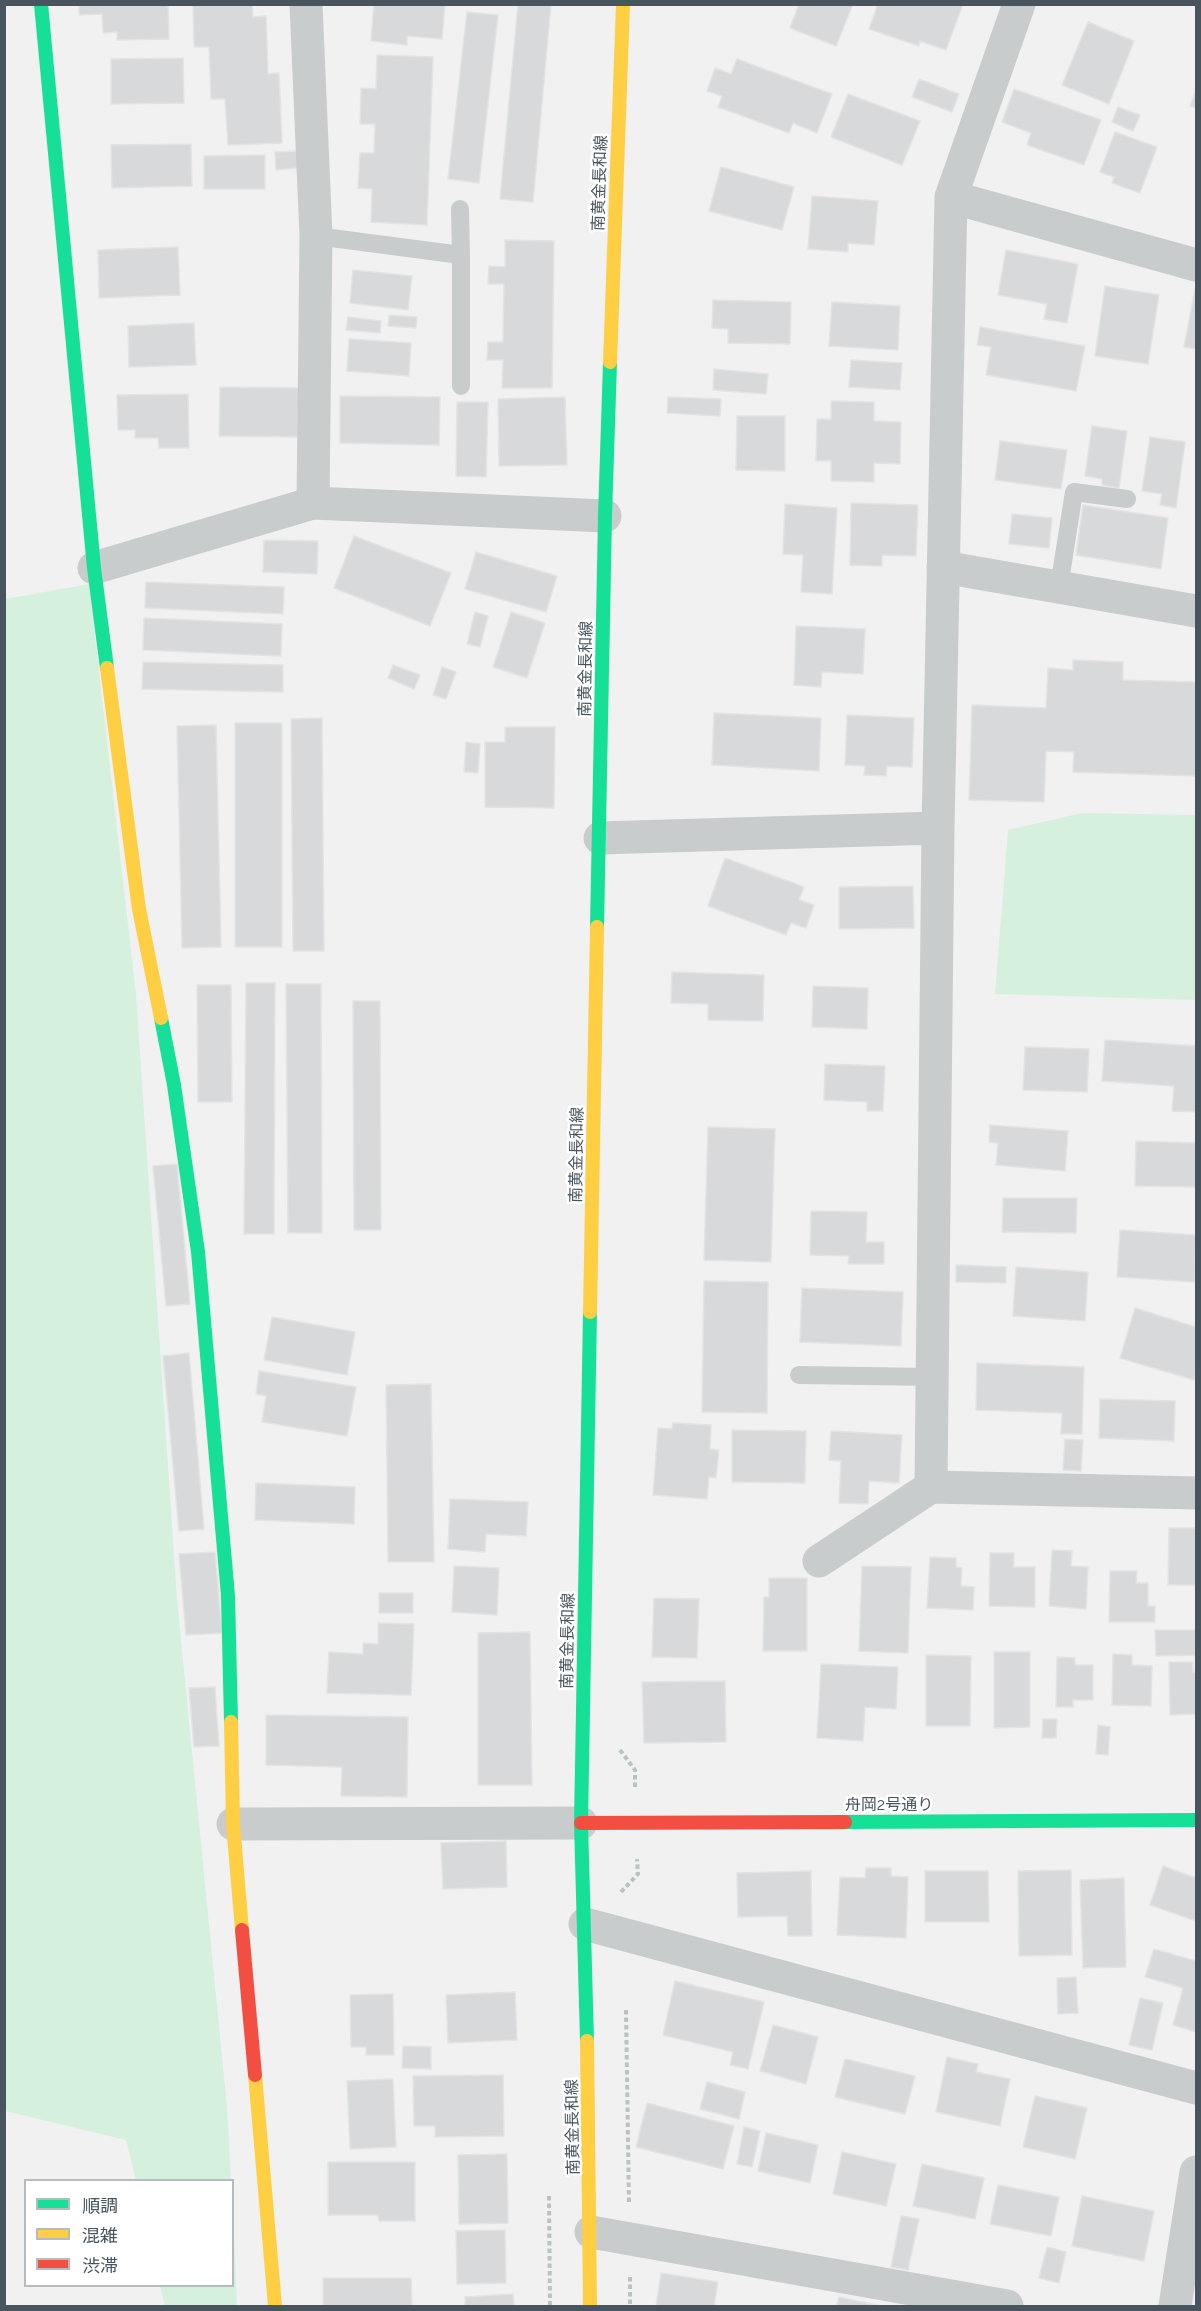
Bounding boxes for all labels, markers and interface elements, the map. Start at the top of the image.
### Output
street label: 南黄金長和線 [589,135,611,231]
street label: 南黄金長和線 [576,621,596,717]
street label: 南黄金長和線 [567,1107,587,1203]
street label: 南黄金長和線 [558,1593,578,1689]
street label: 舟岡2号通り [845,1795,933,1815]
street label: 南黄金長和線 [563,2079,583,2175]
legend [24,2179,234,2287]
text: 順調 [82,2195,118,2216]
text: 混雑 [82,2225,118,2246]
text: 渋滞 [82,2255,118,2276]

